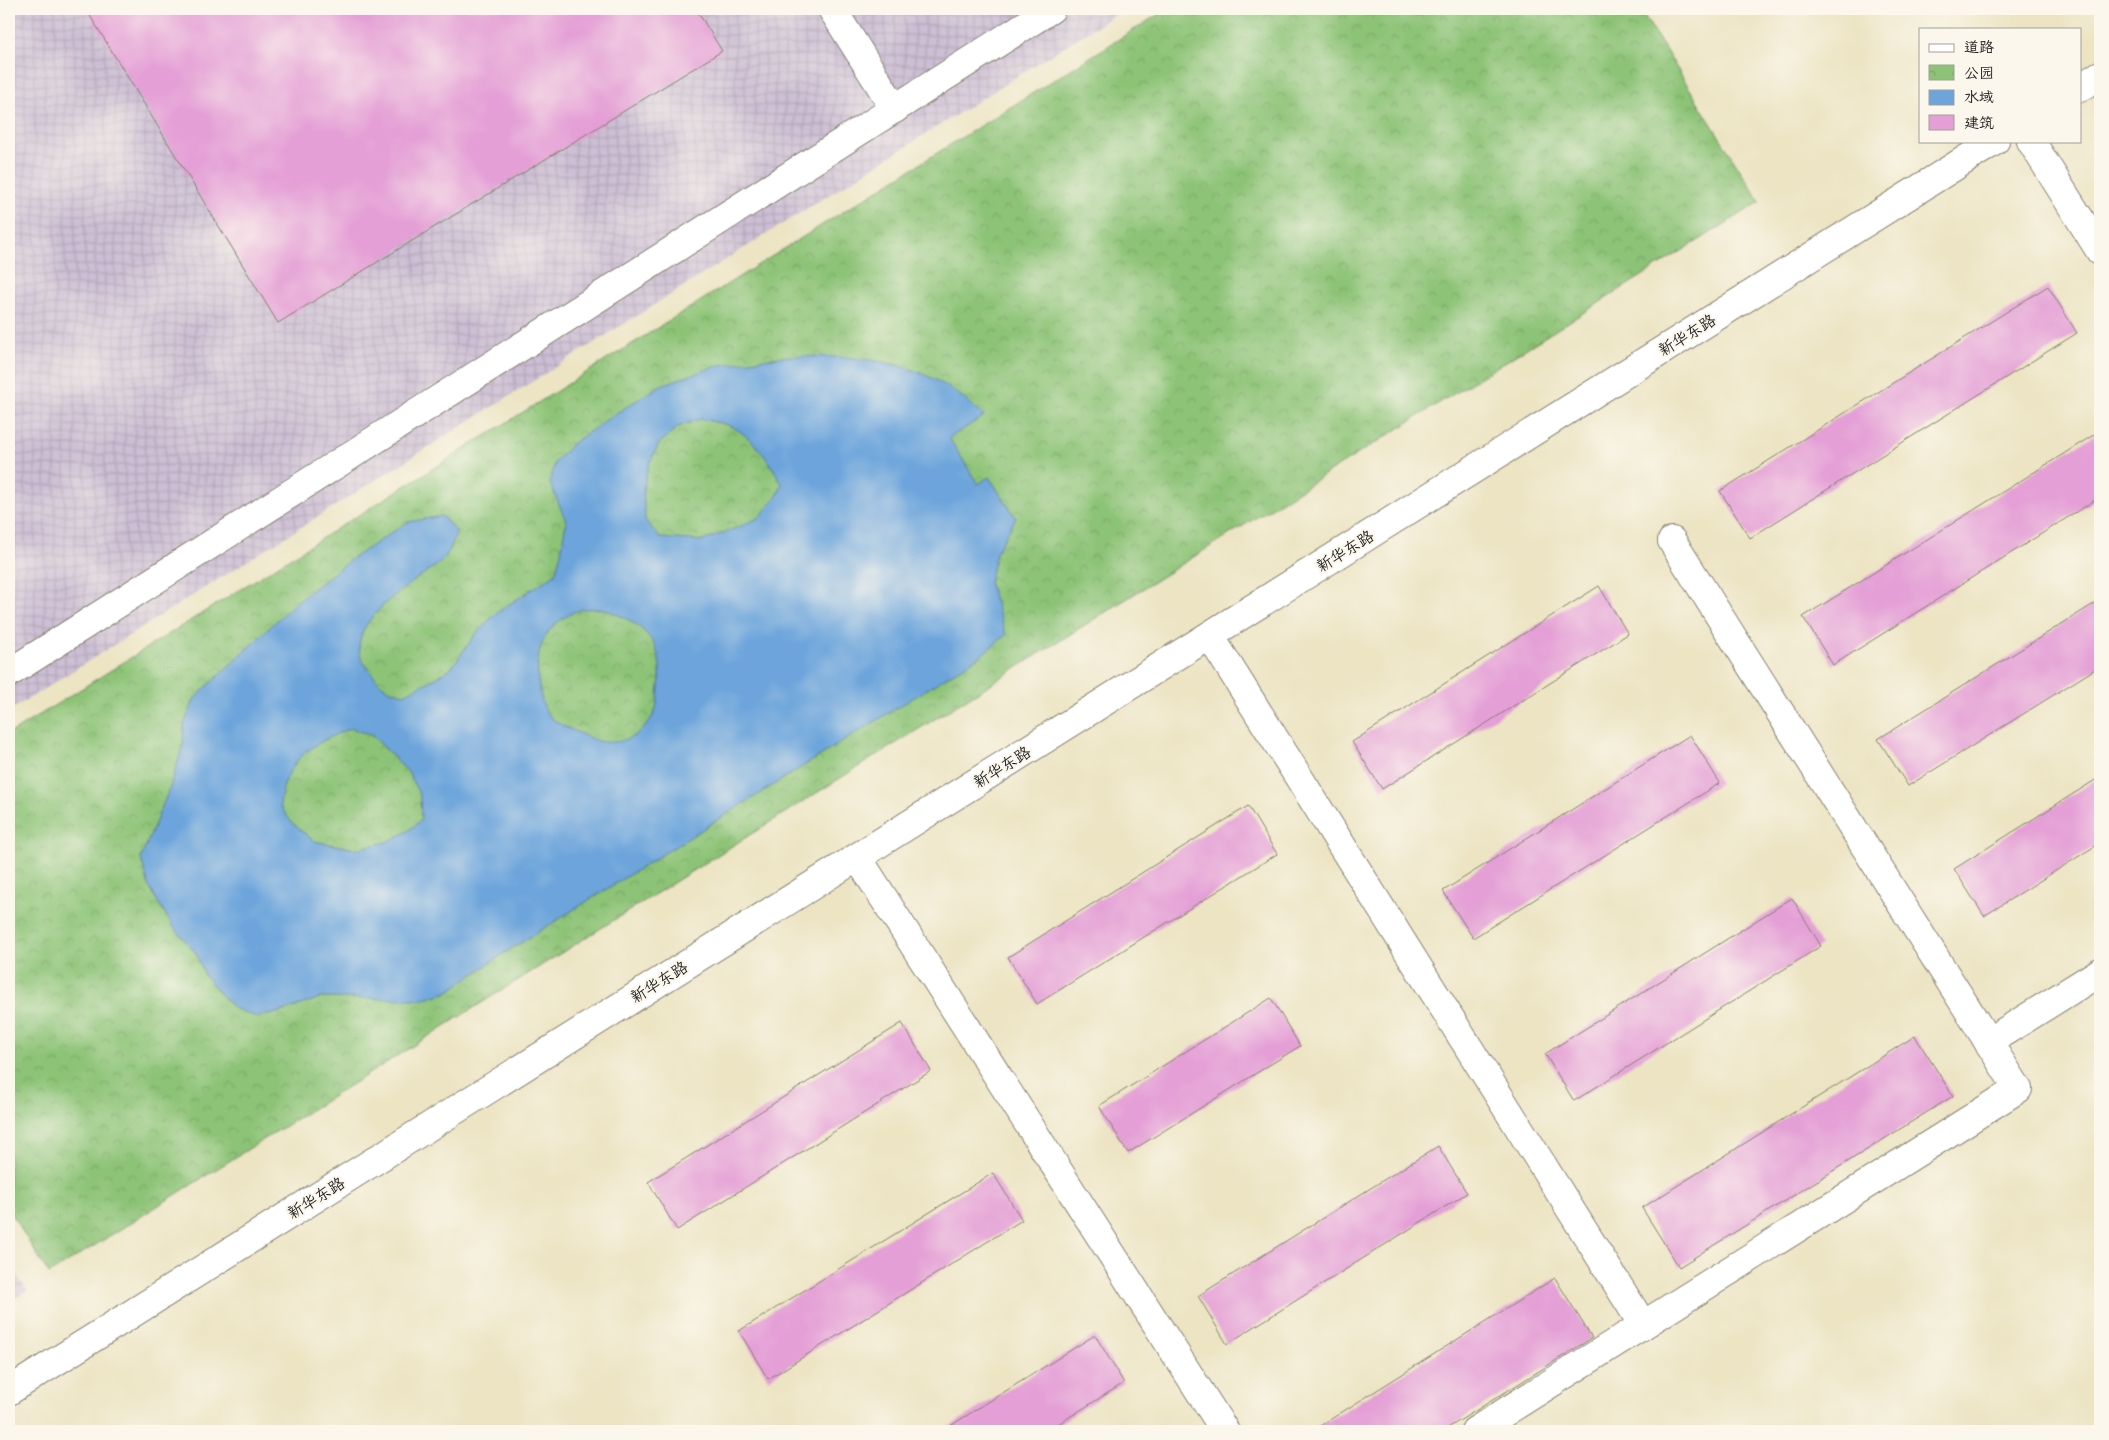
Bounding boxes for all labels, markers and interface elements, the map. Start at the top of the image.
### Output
legend [1919,28,2082,142]
text: 道路 [1964,38,1994,56]
text: 公园 [1964,64,1994,82]
text: 水域 [1964,88,1994,106]
text: 建筑 [1964,114,1994,132]
street label: 新华东路 [1655,310,1719,360]
street label: 新华东路 [1313,526,1377,576]
street label: 新华东路 [970,742,1034,792]
street label: 新华东路 [627,957,691,1007]
street label: 新华东路 [284,1173,348,1223]

